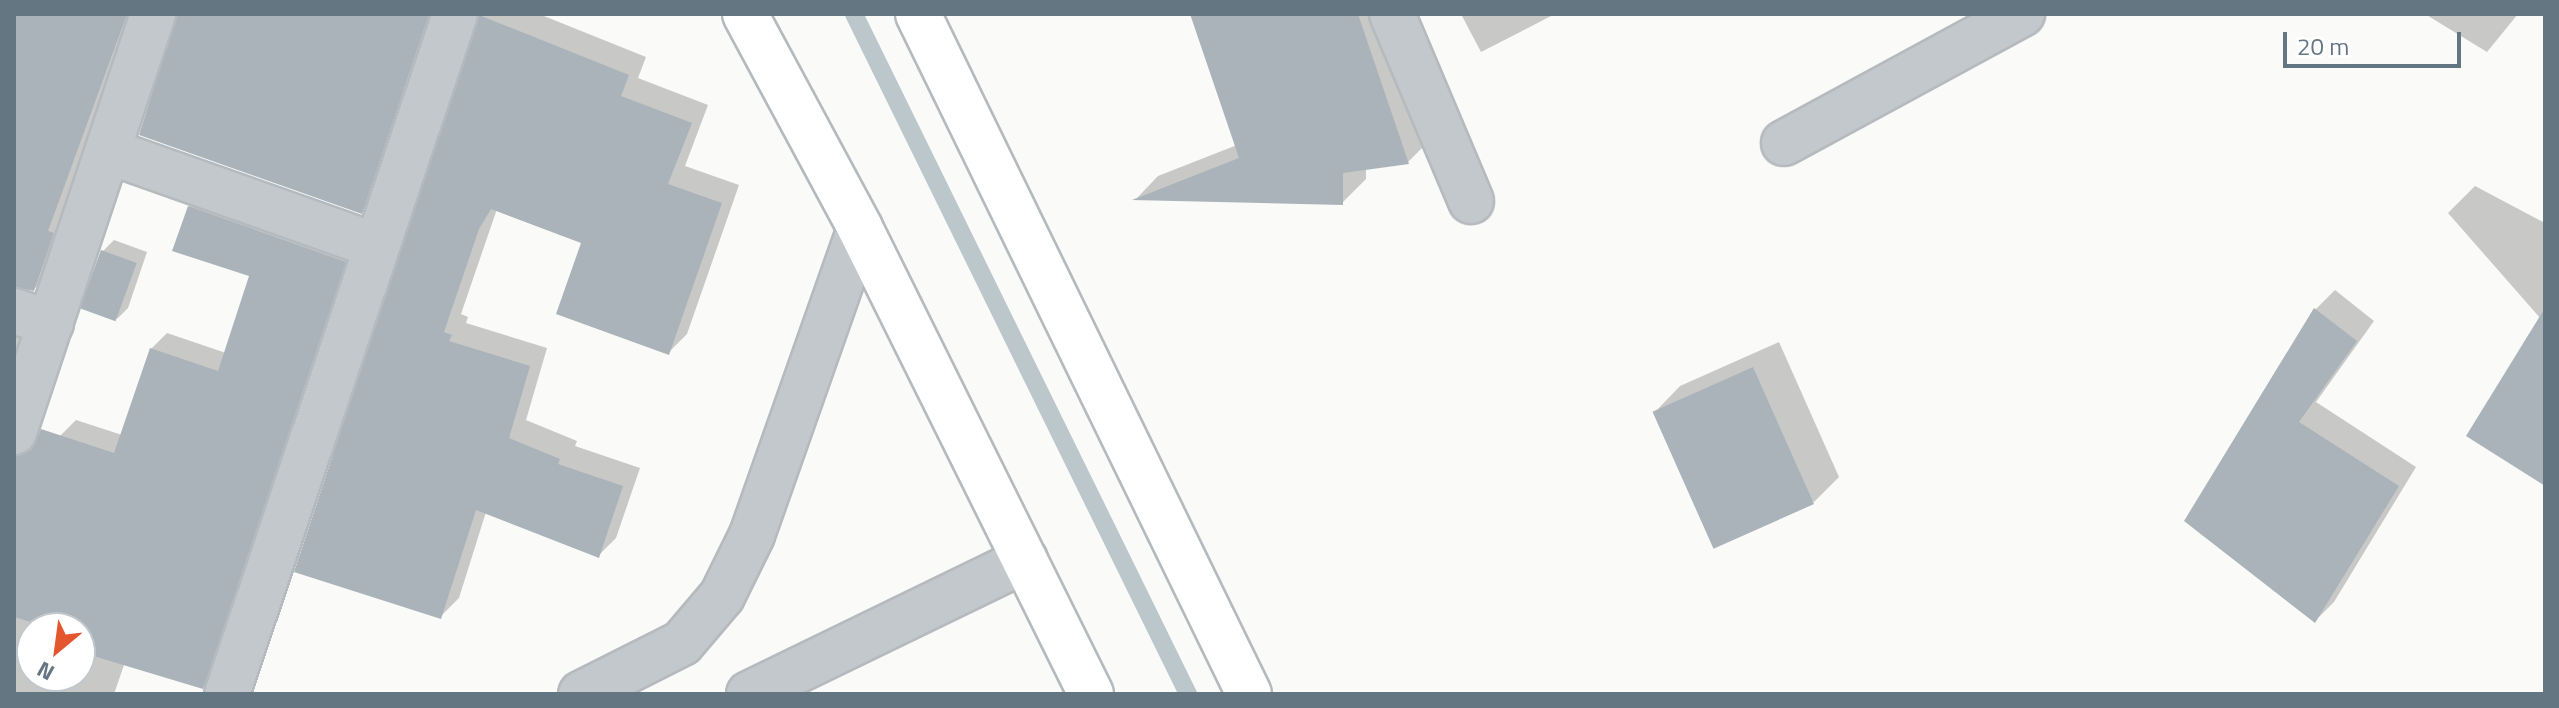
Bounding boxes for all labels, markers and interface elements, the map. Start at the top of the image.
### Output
scale bar [2287,16,2465,66]
text: 20 m [2297,28,2349,64]
north arrow [16,612,96,692]
text: N [30,653,60,690]

